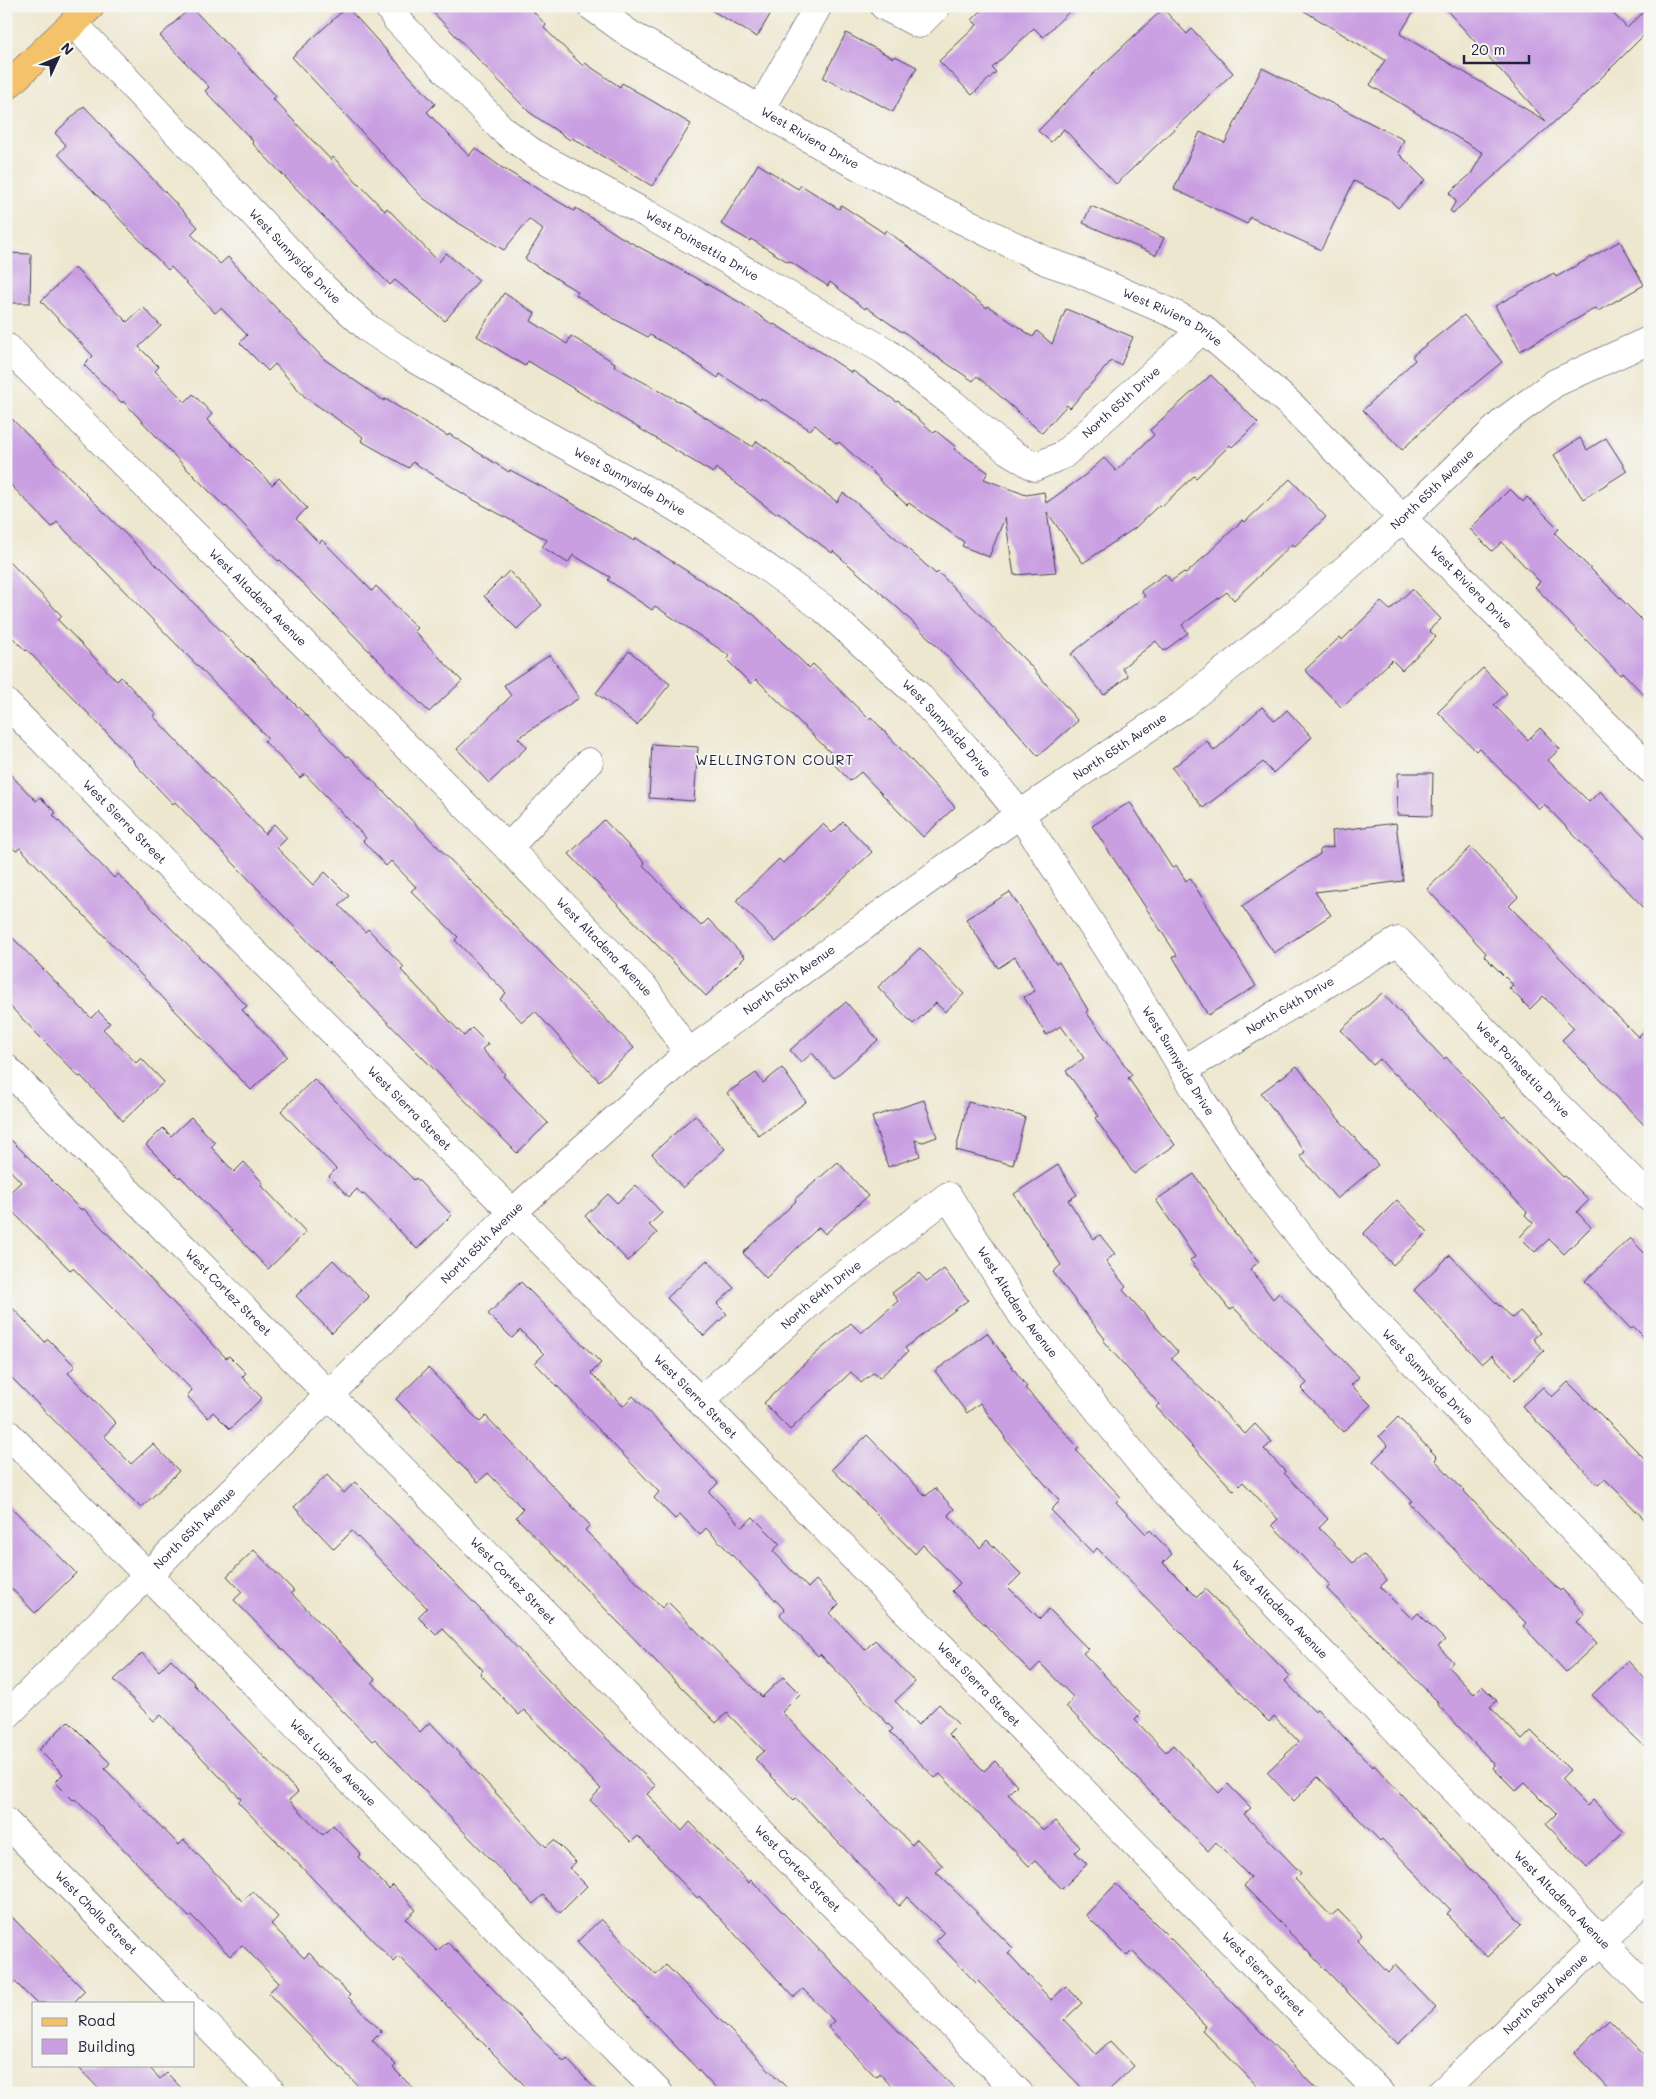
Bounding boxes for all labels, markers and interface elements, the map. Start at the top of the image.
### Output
north arrow [32,32,82,82]
scale bar [1464,32,1528,64]
text: N [57,38,78,59]
text: 20 m [1471,39,1505,59]
street label: West Riviera Drive [758,103,862,172]
street label: West Sunnyside Drive [246,205,345,307]
street label: West Poinsettia Drive [643,206,762,284]
street label: West Riviera Drive [1120,284,1226,349]
street label: North 65th Drive [1078,362,1163,441]
street label: West Sunnyside Drive [571,443,689,519]
street label: North 65th Avenue [1386,445,1477,533]
street label: West Riviera Drive [1427,542,1516,632]
street label: West Altadena Avenue [206,545,311,649]
street label: West Sunnyside Drive [899,675,995,780]
street label: North 65th Avenue [1070,709,1169,783]
district label: WELLINGTON COURT [696,750,854,769]
street label: West Sierra Street [80,776,170,867]
street label: West Altadena Avenue [553,894,657,999]
street label: North 65th Avenue [739,941,838,1018]
street label: North 64th Drive [1243,972,1337,1037]
street label: West Sunnyside Drive [1139,1002,1219,1118]
street label: West Poinsettia Drive [1473,1018,1574,1121]
street label: West Sierra Street [365,1062,455,1153]
street label: North 65th Avenue [437,1198,526,1287]
street label: West Altadena Avenue [974,1243,1062,1361]
street label: West Cortez Street [182,1245,275,1339]
street label: North 64th Drive [777,1256,864,1332]
street label: West Sunnyside Drive [1379,1325,1478,1428]
street label: West Sierra Street [651,1350,741,1442]
street label: North 65th Avenue [149,1483,238,1572]
street label: West Cortez Street [467,1533,560,1627]
street label: West Altadena Avenue [1229,1556,1332,1662]
street label: West Sierra Street [934,1638,1025,1730]
street label: West Lupine Avenue [287,1715,380,1809]
street label: West Cortez Street [752,1821,845,1915]
street label: West Altadena Avenue [1511,1847,1614,1952]
street label: West Cholla Street [52,1867,141,1957]
street label: West Sierra Street [1219,1928,1309,2019]
street label: North 63rd Avenue [1499,1949,1591,2037]
legend [32,2002,195,2066]
text: Road [78,2010,115,2030]
text: Building [78,2036,135,2056]

